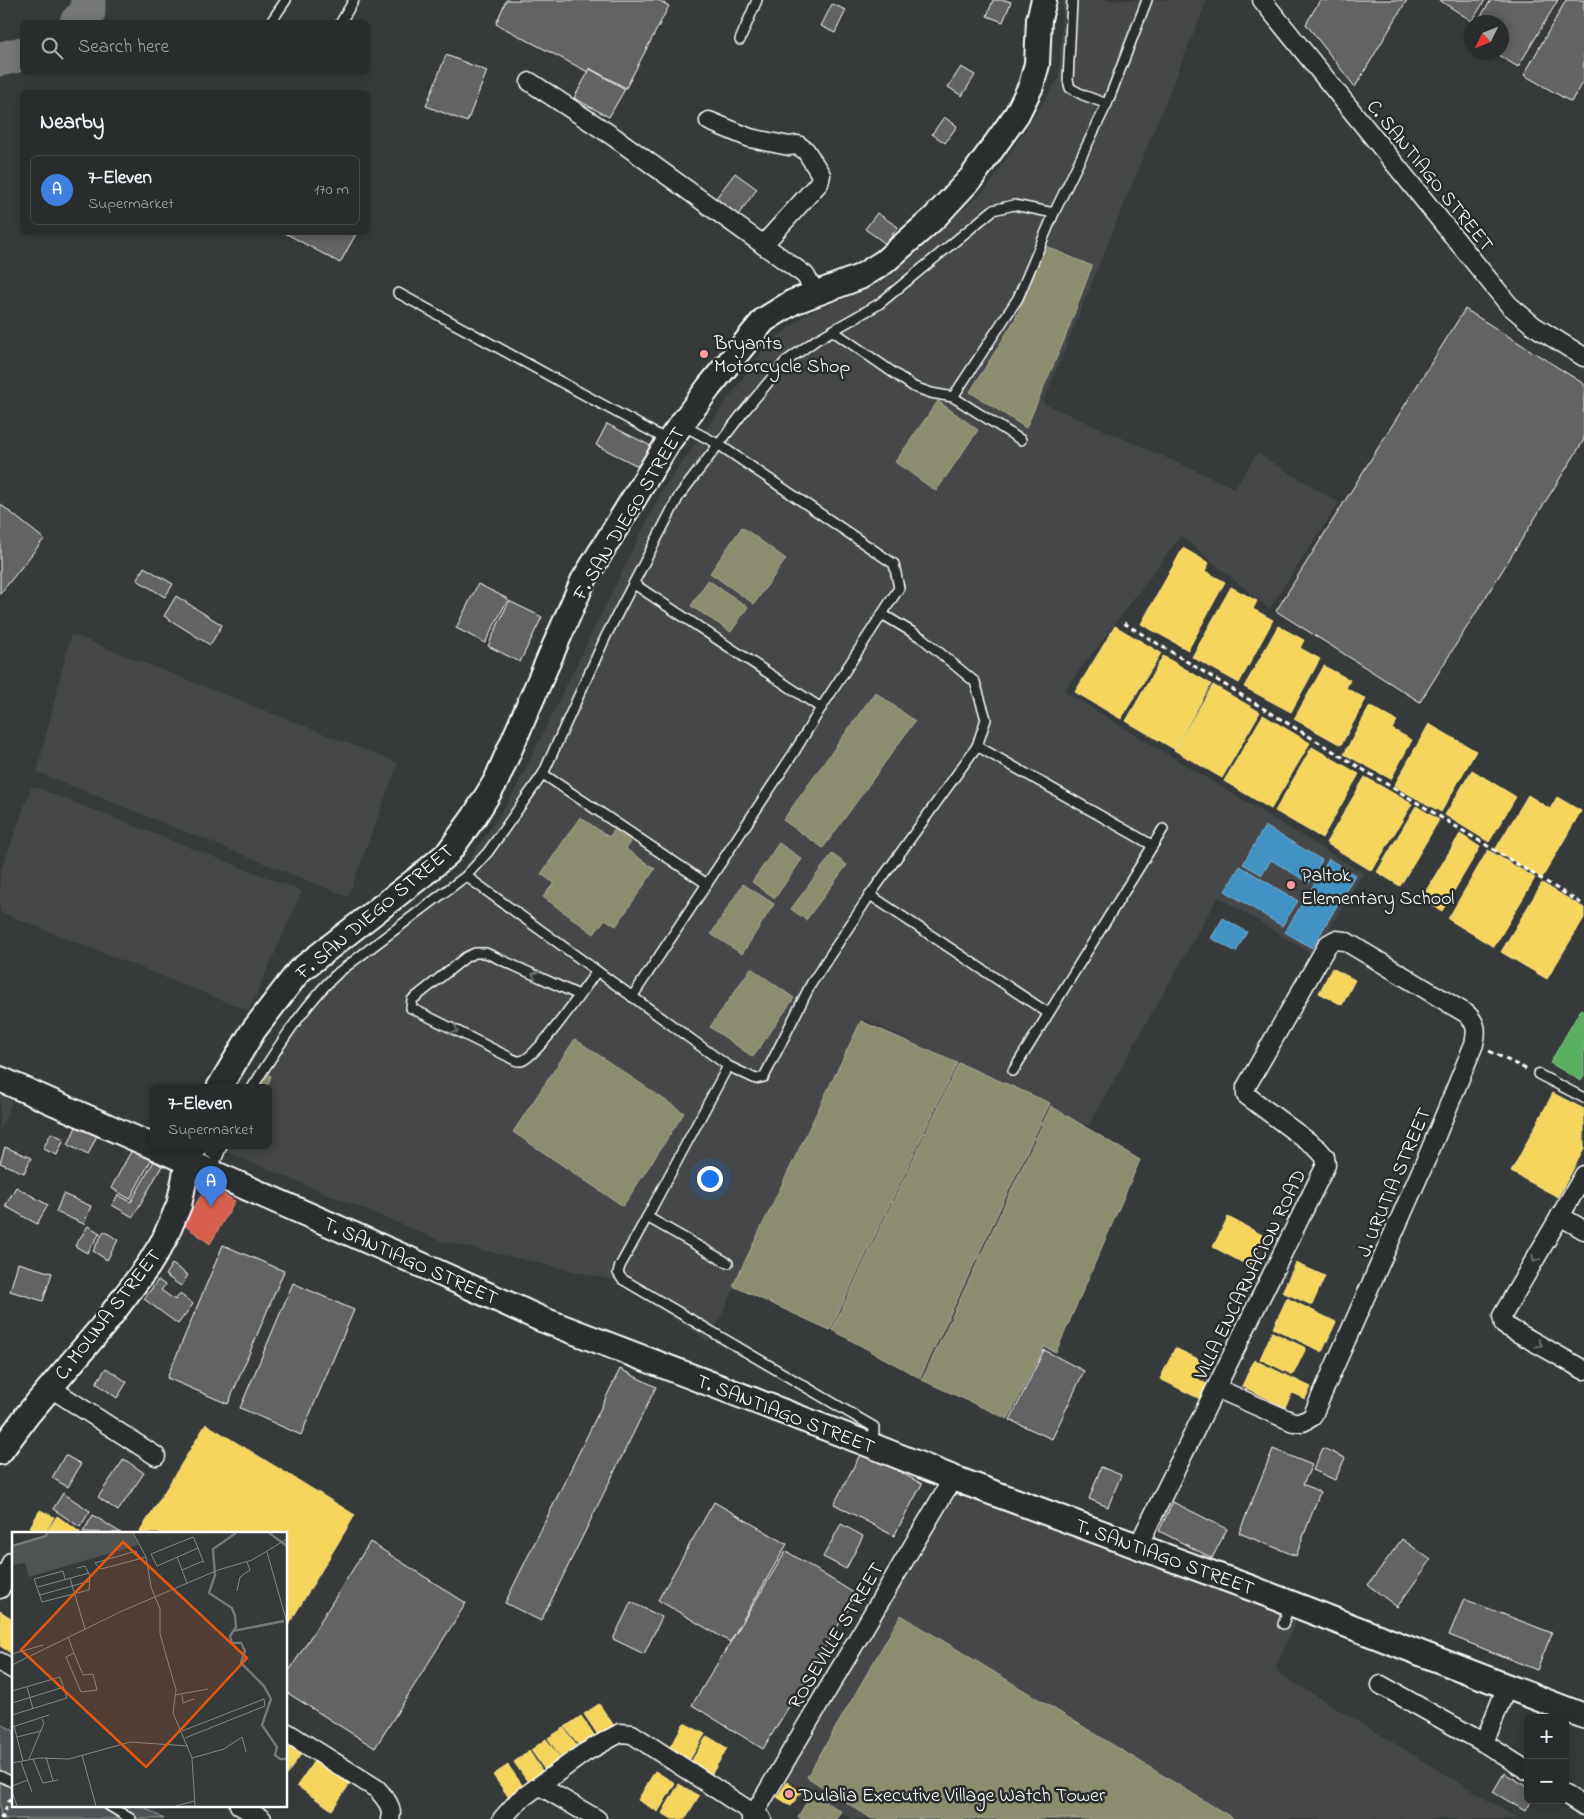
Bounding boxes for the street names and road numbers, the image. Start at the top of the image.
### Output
street label: C. SANTIAGO STREET [1359,94,1500,259]
street label: F. SAN DIEGO STREET [566,422,694,608]
street label: F. SAN DIEGO STREET [290,838,461,988]
street label: J. URUTIA STREET [1351,1104,1440,1262]
street label: VILLA ENCARNACION ROAD [1187,1165,1315,1386]
street label: T. SANTIAGO STREET [318,1211,502,1314]
street label: C. MOLINA STREET [48,1244,169,1387]
street label: T. SANTIAGO STREET [692,1368,878,1463]
street label: T. SANTIAGO STREET [1070,1512,1258,1604]
street label: ROSEVILLE STREET [782,1557,892,1715]

